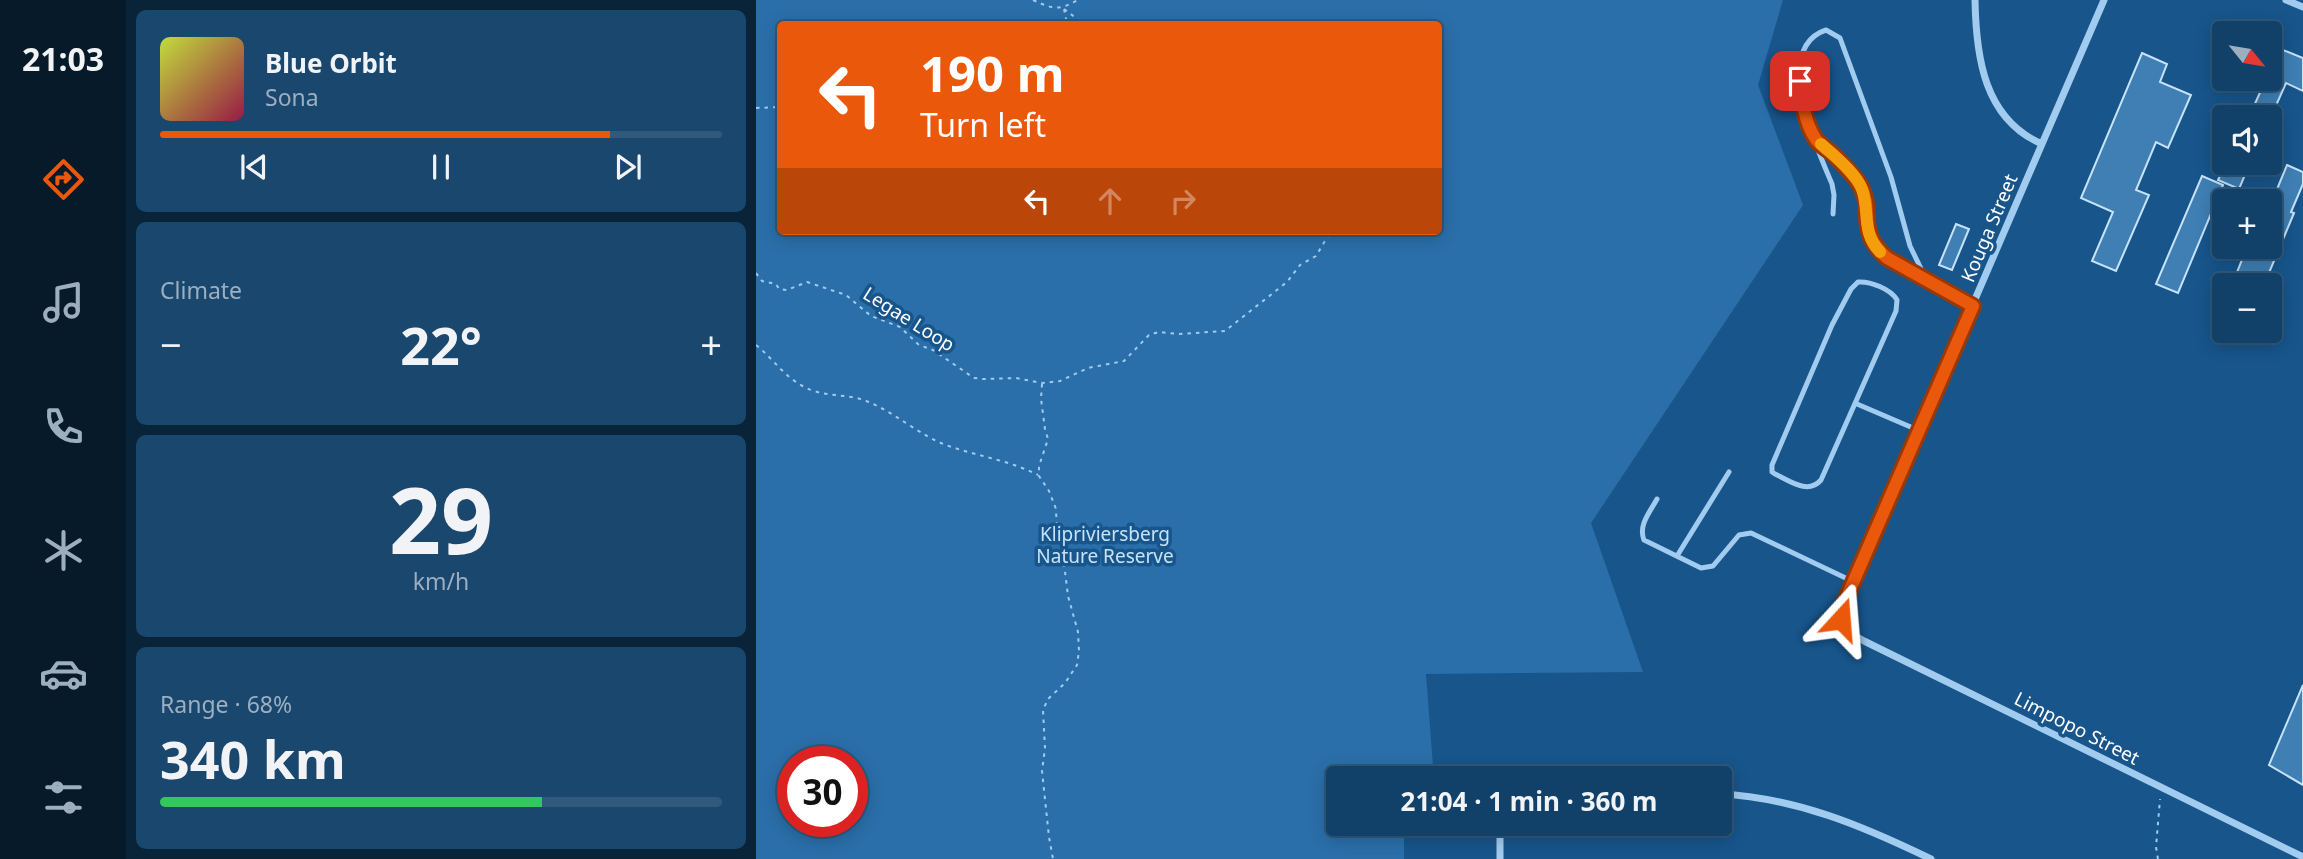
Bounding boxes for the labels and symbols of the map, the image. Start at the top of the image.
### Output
north arrow [2212,21,2282,91]
pin [1770,51,1830,111]
street label: Kouga Street [1954,170,2024,286]
street label: Legae Loop [858,281,960,357]
park label: Klipriviersberg Nature Reserve [1036,521,1174,569]
position arrow [1804,582,1878,656]
street label: Limpopo Street [2010,685,2144,771]
speed limit sign: 30 [777,746,868,837]

